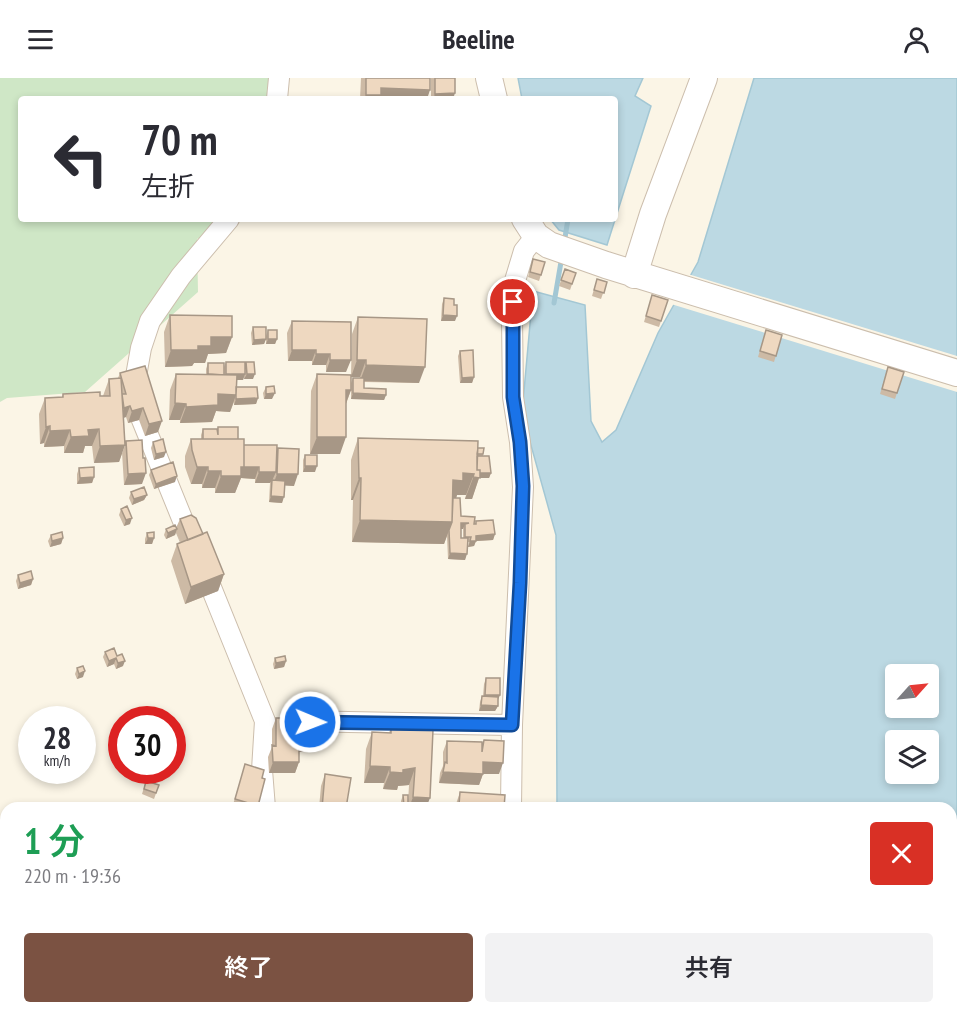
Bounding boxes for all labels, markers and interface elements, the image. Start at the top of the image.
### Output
text: Beeline [442,22,515,56]
icon: menu [24,23,57,56]
icon: person [900,23,933,56]
text: 70 m [141,112,218,167]
icon: left [42,120,120,198]
text: 左折 [141,169,195,203]
pin [487,276,538,327]
icon: arrive [496,285,529,318]
north arrow [885,664,939,718]
map controls [885,664,939,784]
position arrow [278,690,342,754]
speed limit sign: 30 [108,706,186,784]
text: 28 [43,718,71,757]
button: layers [885,730,939,784]
text: km/h [44,751,70,770]
text: 1 分 [24,817,85,864]
button: close [870,822,933,885]
text: 220 m · 19:36 [24,863,121,889]
button: 終了 [24,933,473,1002]
button: 共有 [485,933,933,1002]

